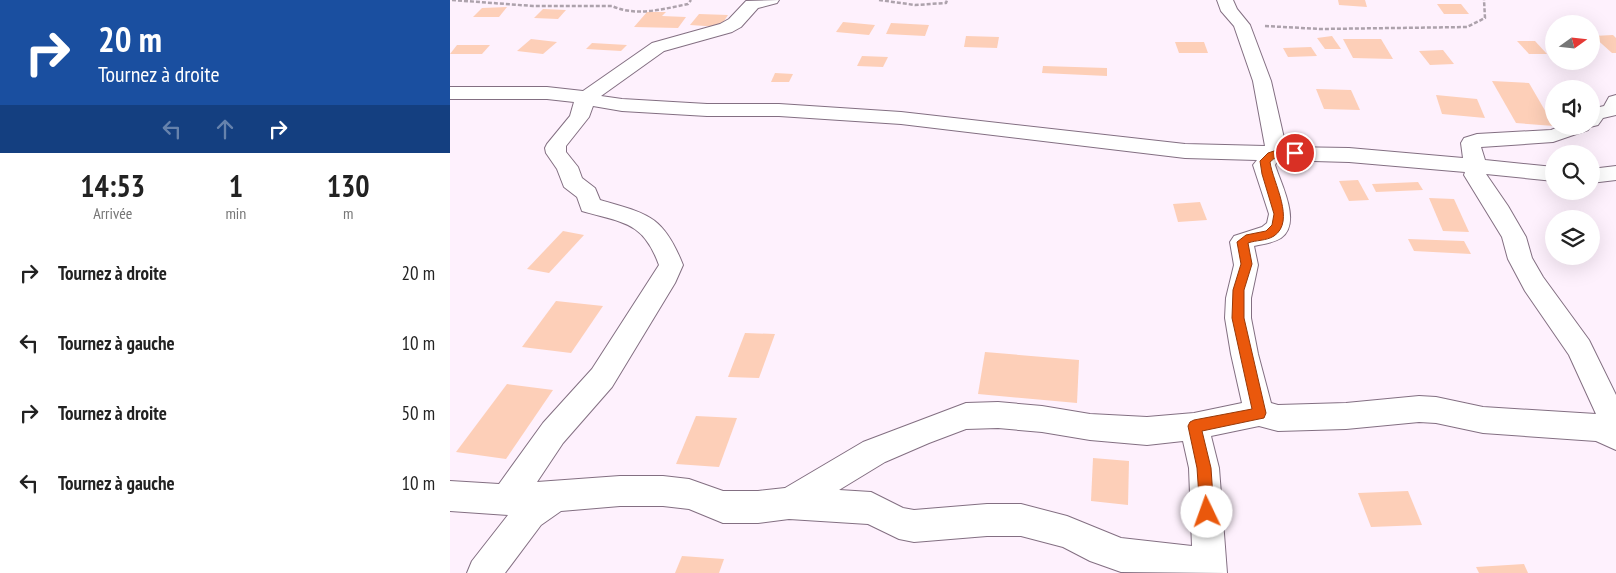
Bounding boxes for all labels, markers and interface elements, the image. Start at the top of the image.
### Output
north arrow [1545,15,1600,70]
map controls [1545,15,1600,265]
text: 20 m [98,16,162,62]
icon: right [15,20,80,85]
text: Tournez à droite [98,60,220,88]
button: sound [1545,80,1600,135]
icon: left [158,115,186,143]
icon: ahead [211,115,239,143]
icon: right [264,115,292,143]
pin [1274,132,1316,174]
icon: arrive [1281,139,1309,167]
button: search [1545,145,1600,200]
text: 14:53 [80,166,145,205]
text: 1 [229,166,243,205]
text: 130 [327,166,370,205]
text: Arrivée [93,203,132,223]
text: min [225,203,246,223]
text: m [343,203,353,223]
button: layers [1545,210,1600,265]
icon: right [15,259,43,287]
text: Tournez à droite [58,261,167,285]
text: 20 m [402,261,435,285]
icon: left [15,329,43,357]
text: Tournez à gauche [58,331,175,355]
text: 10 m [402,331,435,355]
icon: right [15,399,43,427]
text: Tournez à droite [58,401,167,425]
text: 50 m [402,401,435,425]
icon: left [15,469,43,497]
text: Tournez à gauche [58,471,175,495]
text: 10 m [402,471,435,495]
position arrow [1180,485,1232,537]

